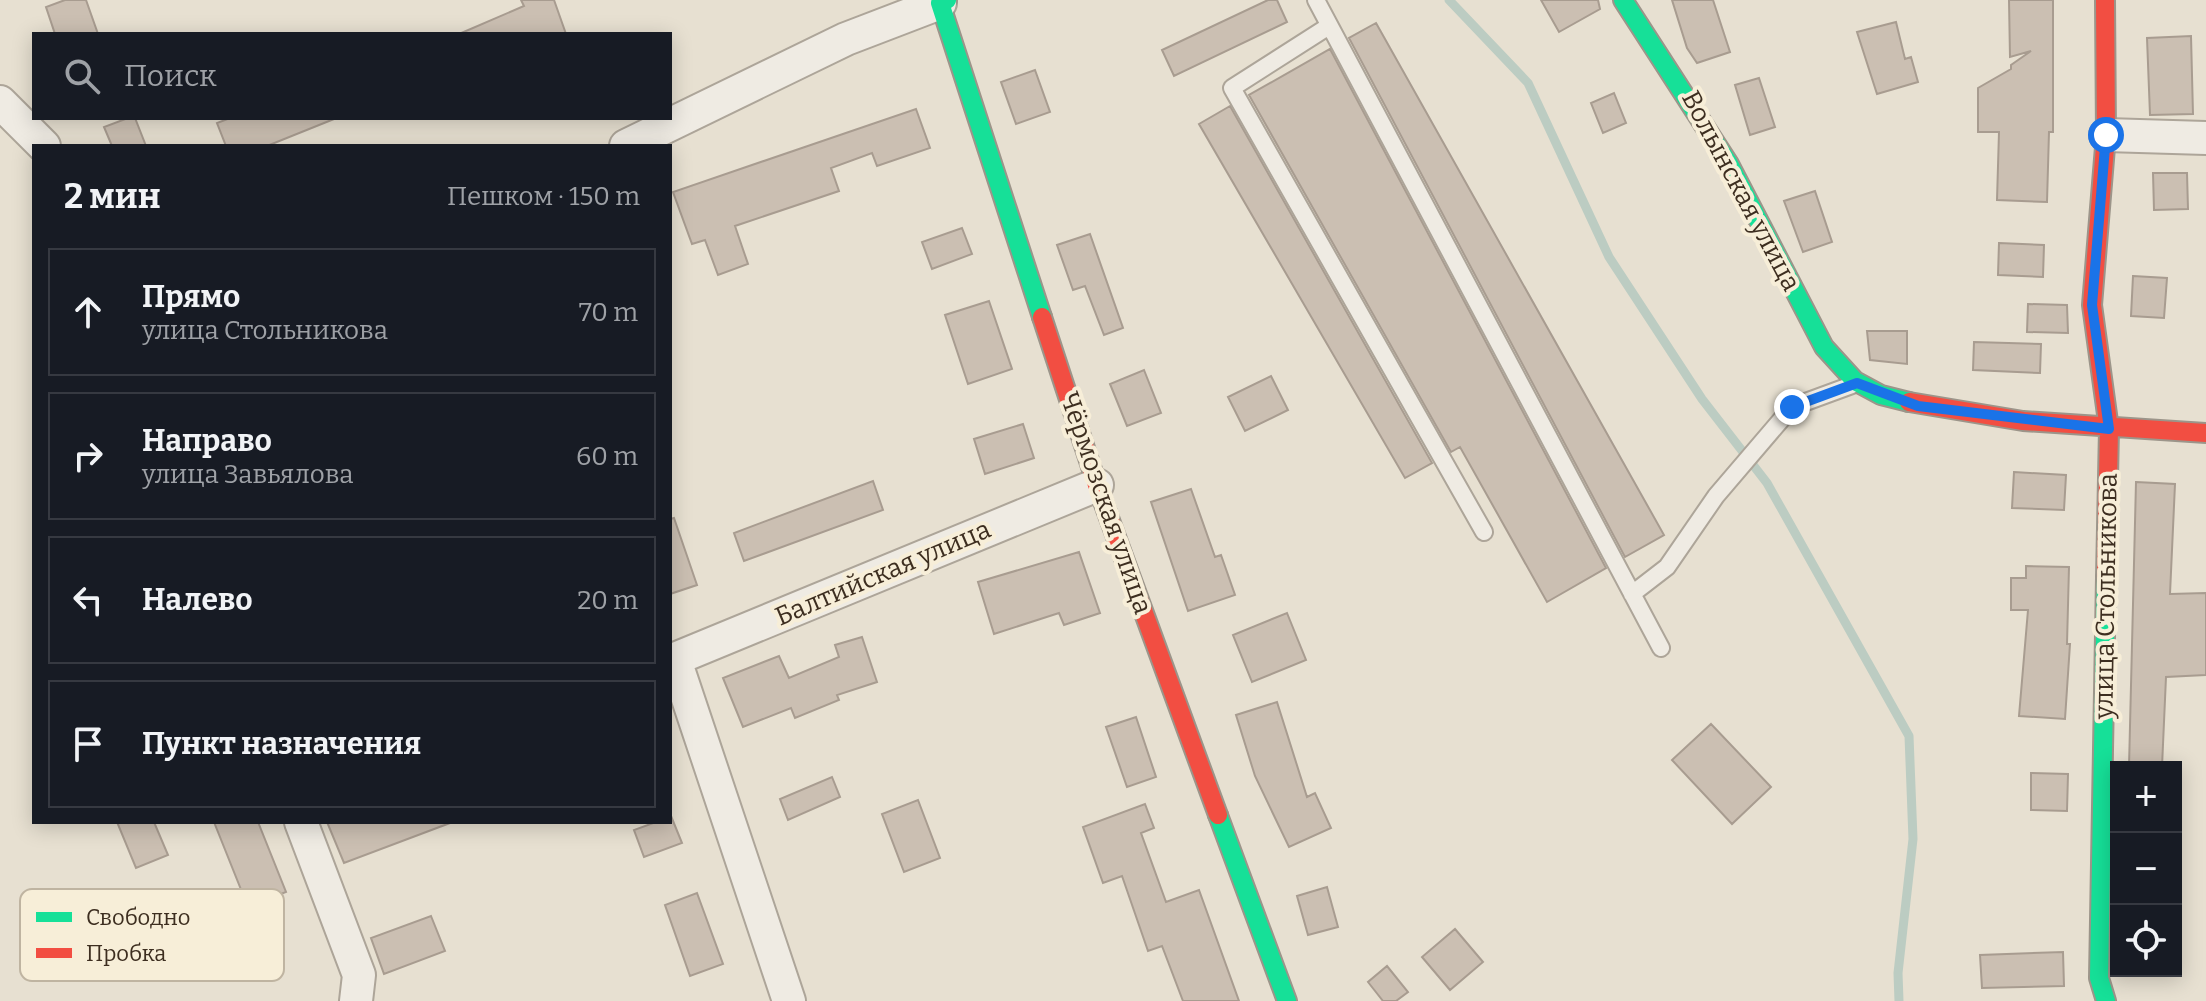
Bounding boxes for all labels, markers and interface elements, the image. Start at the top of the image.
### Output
search box [32,32,672,120]
icon: search [60,54,104,98]
text: Поиск [124,58,217,94]
street label: Волынская улица [1675,86,1807,296]
route start [2088,117,2124,153]
text: 2 мин [64,176,161,217]
text: Пешком · 150 m [447,181,640,212]
text: Прямо [142,279,240,315]
icon: ahead [66,290,110,334]
text: 70 m [579,297,638,328]
text: улица Стольникова [142,315,388,346]
street label: Чёрмозская улица [1053,388,1159,618]
route end [1774,389,1810,425]
text: Направо [142,423,272,459]
icon: right [66,434,110,478]
text: 60 m [576,441,638,472]
text: улица Завьялова [142,459,354,490]
street label: улица Стольникова [2088,473,2124,720]
street label: Балтийская улица [771,514,995,632]
icon: left [66,578,110,622]
text: Налево [142,582,253,618]
text: 20 m [577,585,638,616]
icon: arrive [66,722,110,766]
text: Пункт назначения [142,726,421,762]
map controls [2110,761,2182,977]
button: + [2110,761,2182,833]
button: − [2110,833,2182,905]
legend [20,889,284,981]
text: Свободно [86,904,190,931]
button: locate [2110,905,2182,977]
text: Пробка [86,940,166,967]

